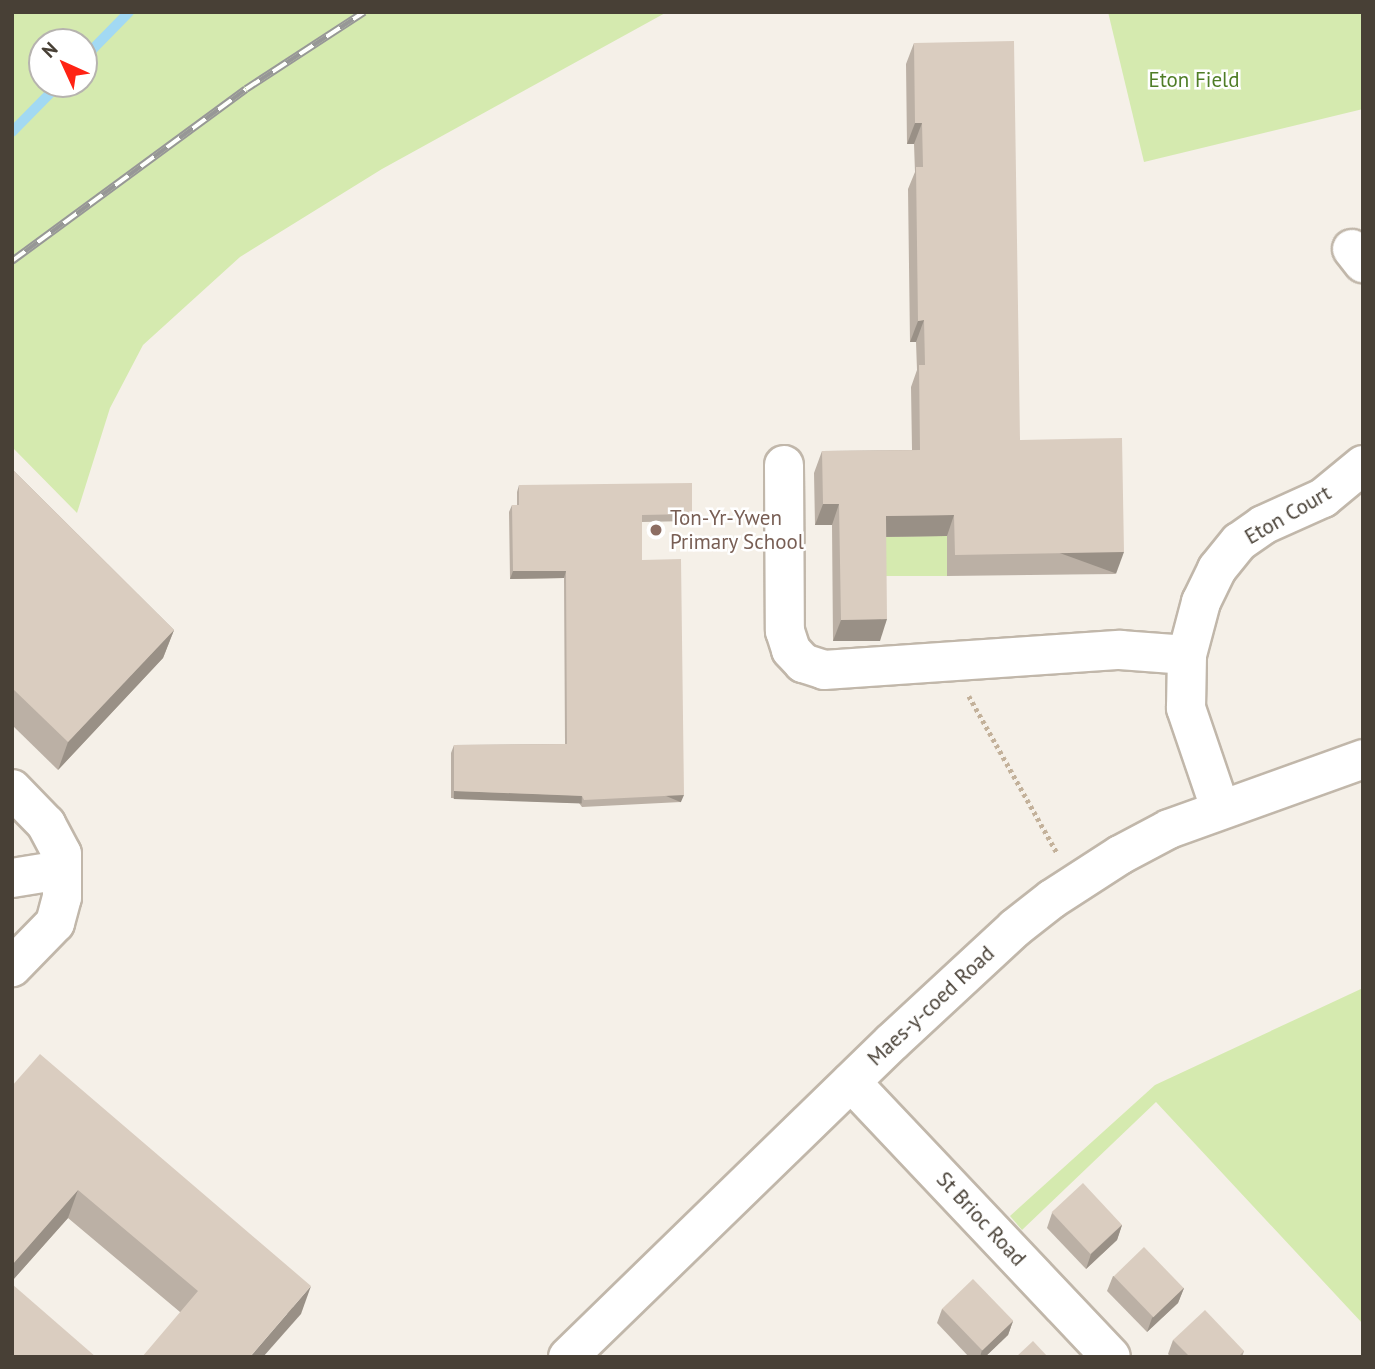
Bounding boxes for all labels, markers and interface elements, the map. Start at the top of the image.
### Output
north arrow [28,28,98,98]
text: N [37,37,62,62]
park label: Eton Field [1148,67,1240,93]
street label: Eton Court [1240,480,1336,550]
place label: Ton-Yr-Ywen Primary School [670,505,805,555]
marker: Ton-Yr-Ywen Primary School [648,522,664,538]
street label: Maes-y-coed Road [863,941,999,1071]
street label: St Brioc Road [931,1167,1031,1271]

